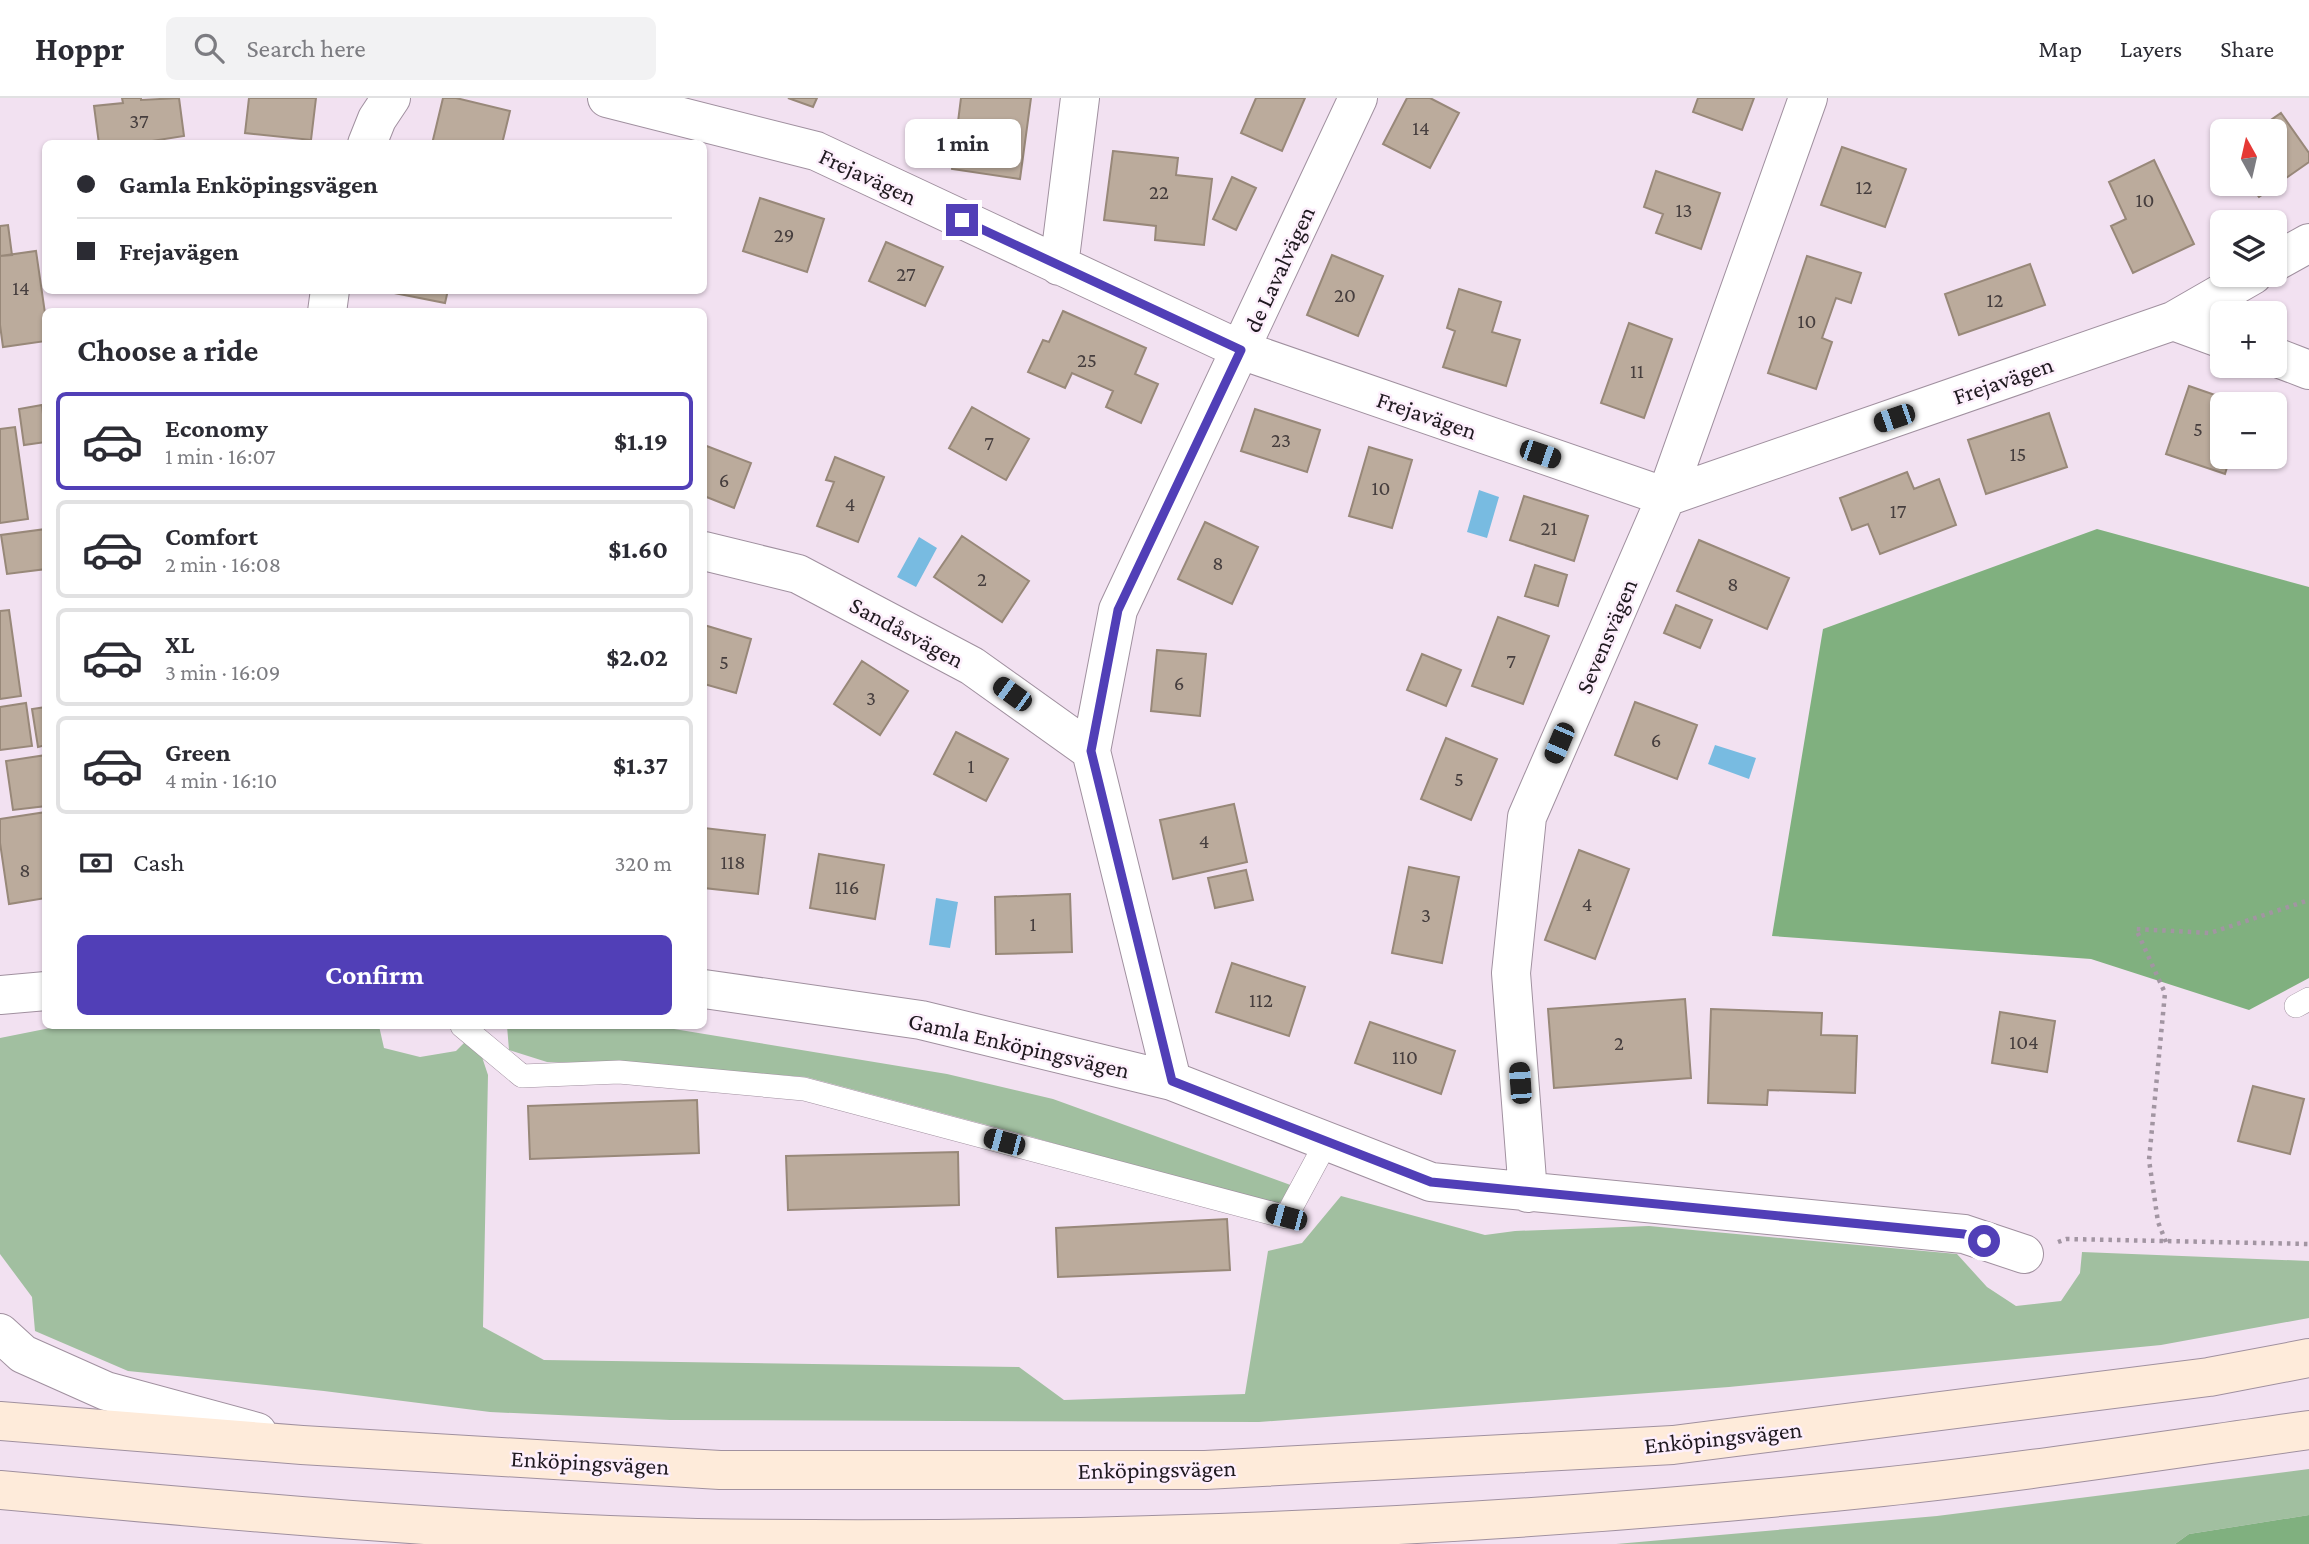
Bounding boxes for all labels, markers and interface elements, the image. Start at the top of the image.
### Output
search box [166,17,656,80]
icon: search [190,29,228,67]
text: Hoppr [35,30,124,67]
text: Search here [246,34,366,63]
text: Map [2038,35,2082,62]
text: Layers [2120,35,2182,62]
text: Share [2220,35,2274,62]
house number: 37 [129,109,149,133]
house number: 14 [1412,116,1430,140]
callout: 1 min [904,118,1020,167]
north arrow [2210,119,2287,196]
map controls [2210,119,2287,469]
text: 1 min [937,130,989,156]
street label: Frejavägen [815,142,921,210]
text: Gamla Enköpingsvägen [119,170,378,199]
house number: 12 [1856,175,1872,199]
house number: 22 [1149,180,1169,204]
house number: 10 [2136,188,2154,212]
house number: 13 [1676,198,1692,222]
street label: de Lavalvägen [1238,202,1320,336]
route end [946,204,978,236]
button: layers [2210,210,2287,287]
house number: 29 [774,223,794,247]
text: Frejavägen [119,237,239,266]
house number: 27 [896,262,916,286]
house number: 14 [12,276,30,300]
house number: 20 [1334,283,1356,307]
house number: 12 [1987,288,2003,312]
button: + [2210,301,2287,378]
house number: 10 [1798,309,1816,333]
text: Choose a ride [77,332,258,368]
house number: 25 [1077,348,1097,372]
street label: Frejavägen [1949,350,2057,410]
house number: 11 [1630,359,1644,383]
street label: Frejavägen [1373,385,1481,445]
button: − [2210,392,2287,469]
car [1871,401,1918,435]
icon: car [81,410,144,473]
text: Economy [165,414,268,443]
house number: 5 [2193,417,2203,441]
text: $1.19 [614,427,668,456]
house number: 23 [1271,428,1291,452]
house number: 7 [984,431,994,455]
car [1517,437,1564,471]
house number: 15 [2010,442,2026,466]
text: 1 min · 16:07 [165,443,276,469]
house number: 6 [719,468,729,492]
house number: 10 [1372,476,1390,500]
house number: 4 [845,492,855,516]
house number: 17 [1890,499,1907,523]
house number: 21 [1541,516,1558,540]
icon: car [81,518,144,581]
text: Comfort [165,522,258,551]
text: $1.60 [608,535,668,564]
text: 2 min · 16:08 [165,551,281,577]
house number: 8 [1212,551,1224,575]
house number: 2 [977,567,987,591]
house number: 8 [1727,572,1739,596]
street label: Sevensvägen [1570,574,1642,698]
street label: Sandåsvägen [845,591,969,673]
icon: car [81,626,144,689]
text: XL [165,630,194,659]
text: $2.02 [606,643,668,672]
house number: 7 [1506,649,1516,673]
house number: 5 [719,650,729,674]
text: 3 min · 16:09 [165,659,281,685]
house number: 6 [1174,671,1184,695]
car [989,673,1036,715]
house number: 3 [866,686,876,710]
car [1542,720,1577,766]
house number: 6 [1651,728,1661,752]
icon: car [81,734,144,797]
text: Green [165,738,231,767]
text: $1.37 [613,751,668,780]
house number: 1 [968,754,975,778]
text: 4 min · 16:10 [165,767,277,793]
house number: 5 [1454,767,1464,791]
house number: 4 [1199,829,1209,853]
icon: cash [77,844,115,882]
text: Cash [133,848,184,877]
text: 320 m [614,850,672,876]
house number: 118 [720,850,746,874]
house number: 8 [19,858,31,882]
house number: 116 [835,875,859,899]
house number: 4 [1582,892,1592,916]
house number: 3 [1421,903,1431,927]
house number: 1 [1030,912,1037,936]
button: Confirm [77,935,672,1015]
house number: 112 [1249,988,1273,1012]
street label: Gamla Enköpingsvägen [906,1006,1132,1084]
house number: 104 [2009,1030,2039,1054]
house number: 2 [1614,1031,1624,1055]
house number: 110 [1392,1045,1418,1069]
car [1509,1061,1532,1105]
car [981,1126,1028,1158]
car [1263,1201,1310,1233]
route start [1968,1225,2000,1257]
street label: Enköpingsvägen [1643,1415,1803,1459]
street label: Enköpingsvägen [510,1444,670,1480]
street label: Enköpingsvägen [1077,1454,1237,1484]

